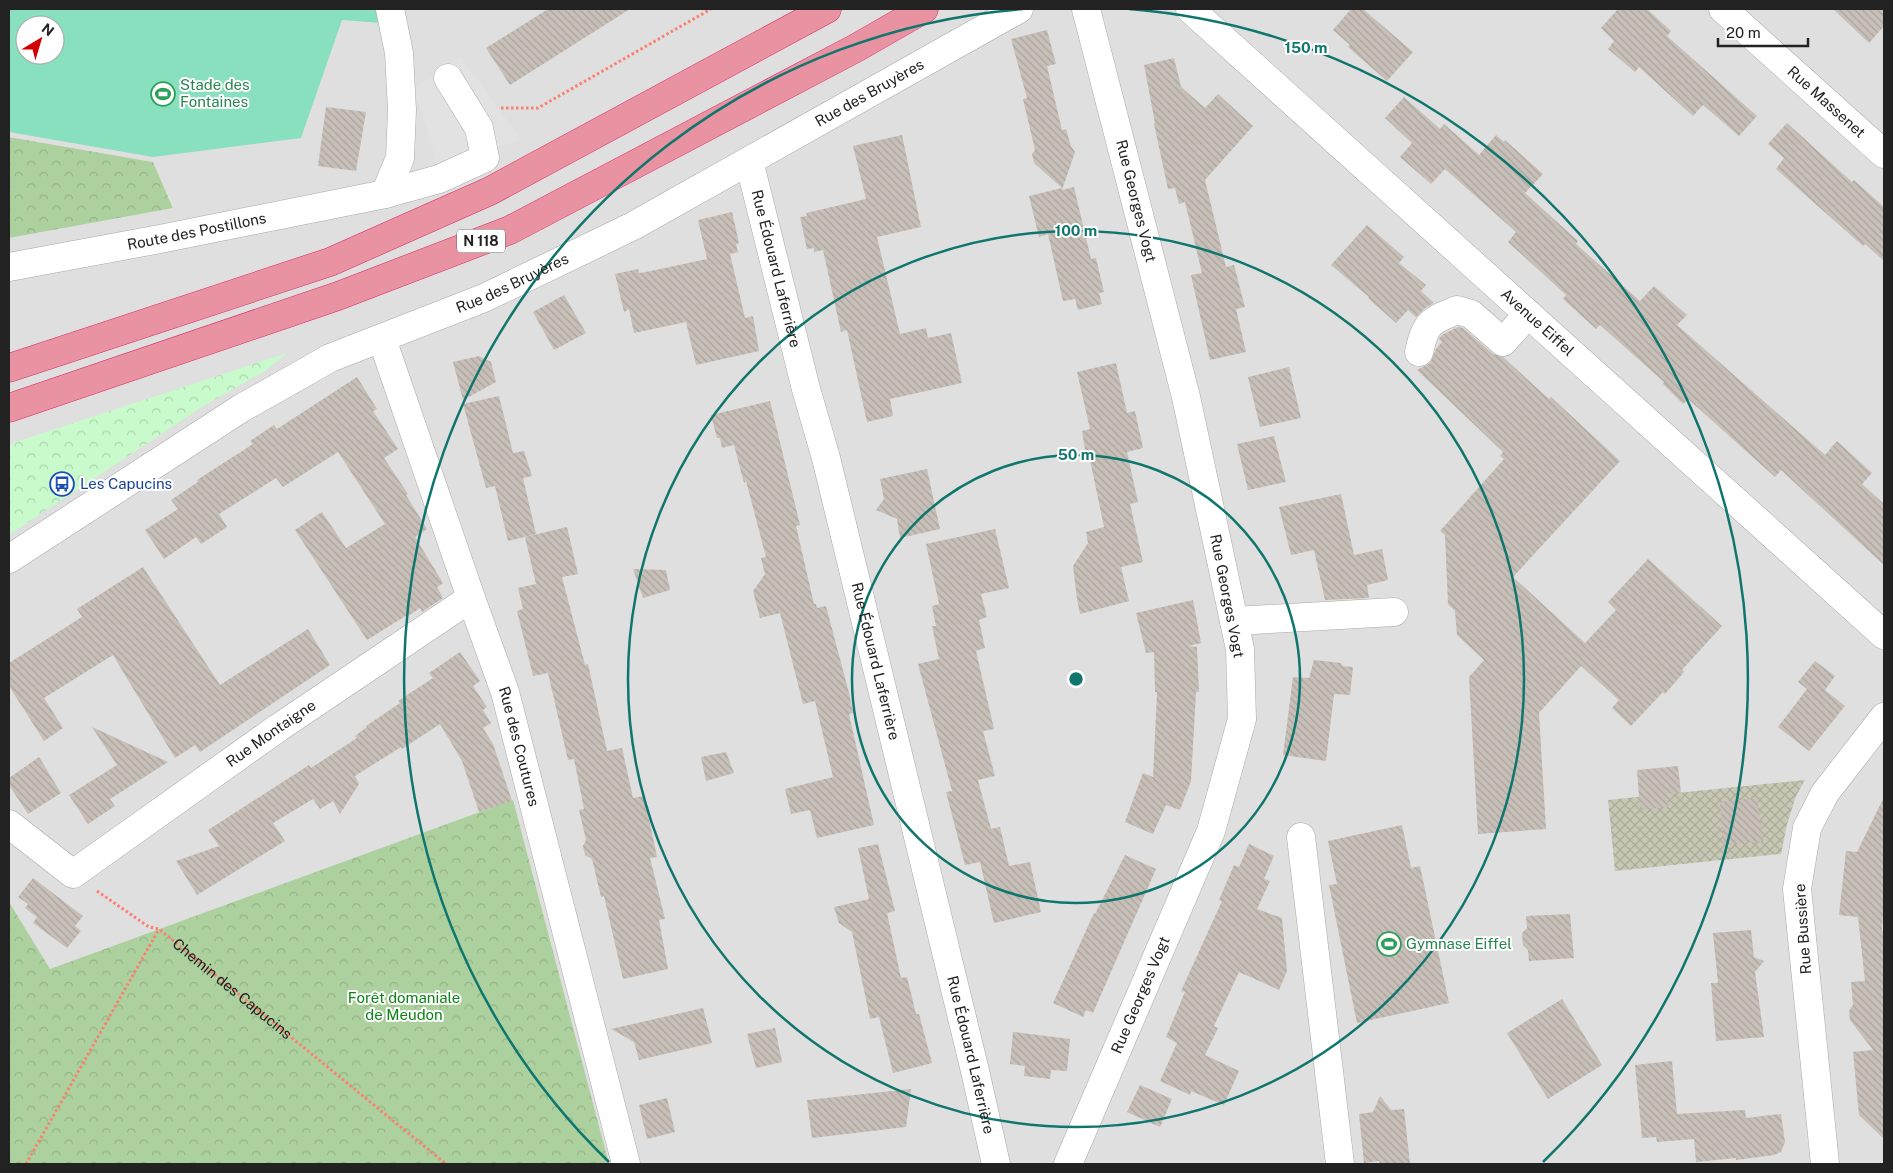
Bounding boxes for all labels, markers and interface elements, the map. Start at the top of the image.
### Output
north arrow [15,15,65,65]
scale bar [1718,15,1808,47]
text: N [39,20,57,39]
text: 20 m [1726,24,1761,41]
text: 150 m [1284,39,1328,56]
street label: Rue des Bruyères [812,55,927,130]
street label: Rue Massenet [1784,62,1869,141]
place label: Stade des Fontaines [180,76,250,110]
sports icon: Stade des Fontaines [150,81,176,107]
street label: Rue Georges Vogt [1113,138,1160,264]
street label: Rue Édouard Laferrière [749,188,804,349]
street label: Route des Postillons [126,209,268,253]
text: 100 m [1055,222,1097,239]
road number: N 118 [457,230,505,252]
street label: Rue des Bruyères [454,249,571,316]
street label: Avenue Eiffel [1498,285,1578,359]
text: 50 m [1058,446,1094,463]
bus stop icon: Les Capucins [49,471,75,497]
place label: Les Capucins [80,475,172,492]
street label: Rue Georges Vogt [1207,533,1248,659]
street label: Rue Édouard Laferrière [849,580,903,742]
centre of rings [1067,670,1085,688]
street label: Rue des Coutures [496,684,543,808]
street label: Rue Montaigne [223,696,319,770]
street label: Rue Bussière [1791,883,1814,975]
sports icon: Gymnase Eiffel [1376,931,1402,957]
street label: Rue Georges Vogt [1107,933,1173,1056]
street label: Chemin des Capucins [169,935,296,1042]
place label: Gymnase Eiffel [1406,935,1512,952]
street label: Rue Édouard Laferrière [944,974,998,1135]
park label: Forêt domaniale de Meudon [348,989,460,1023]

